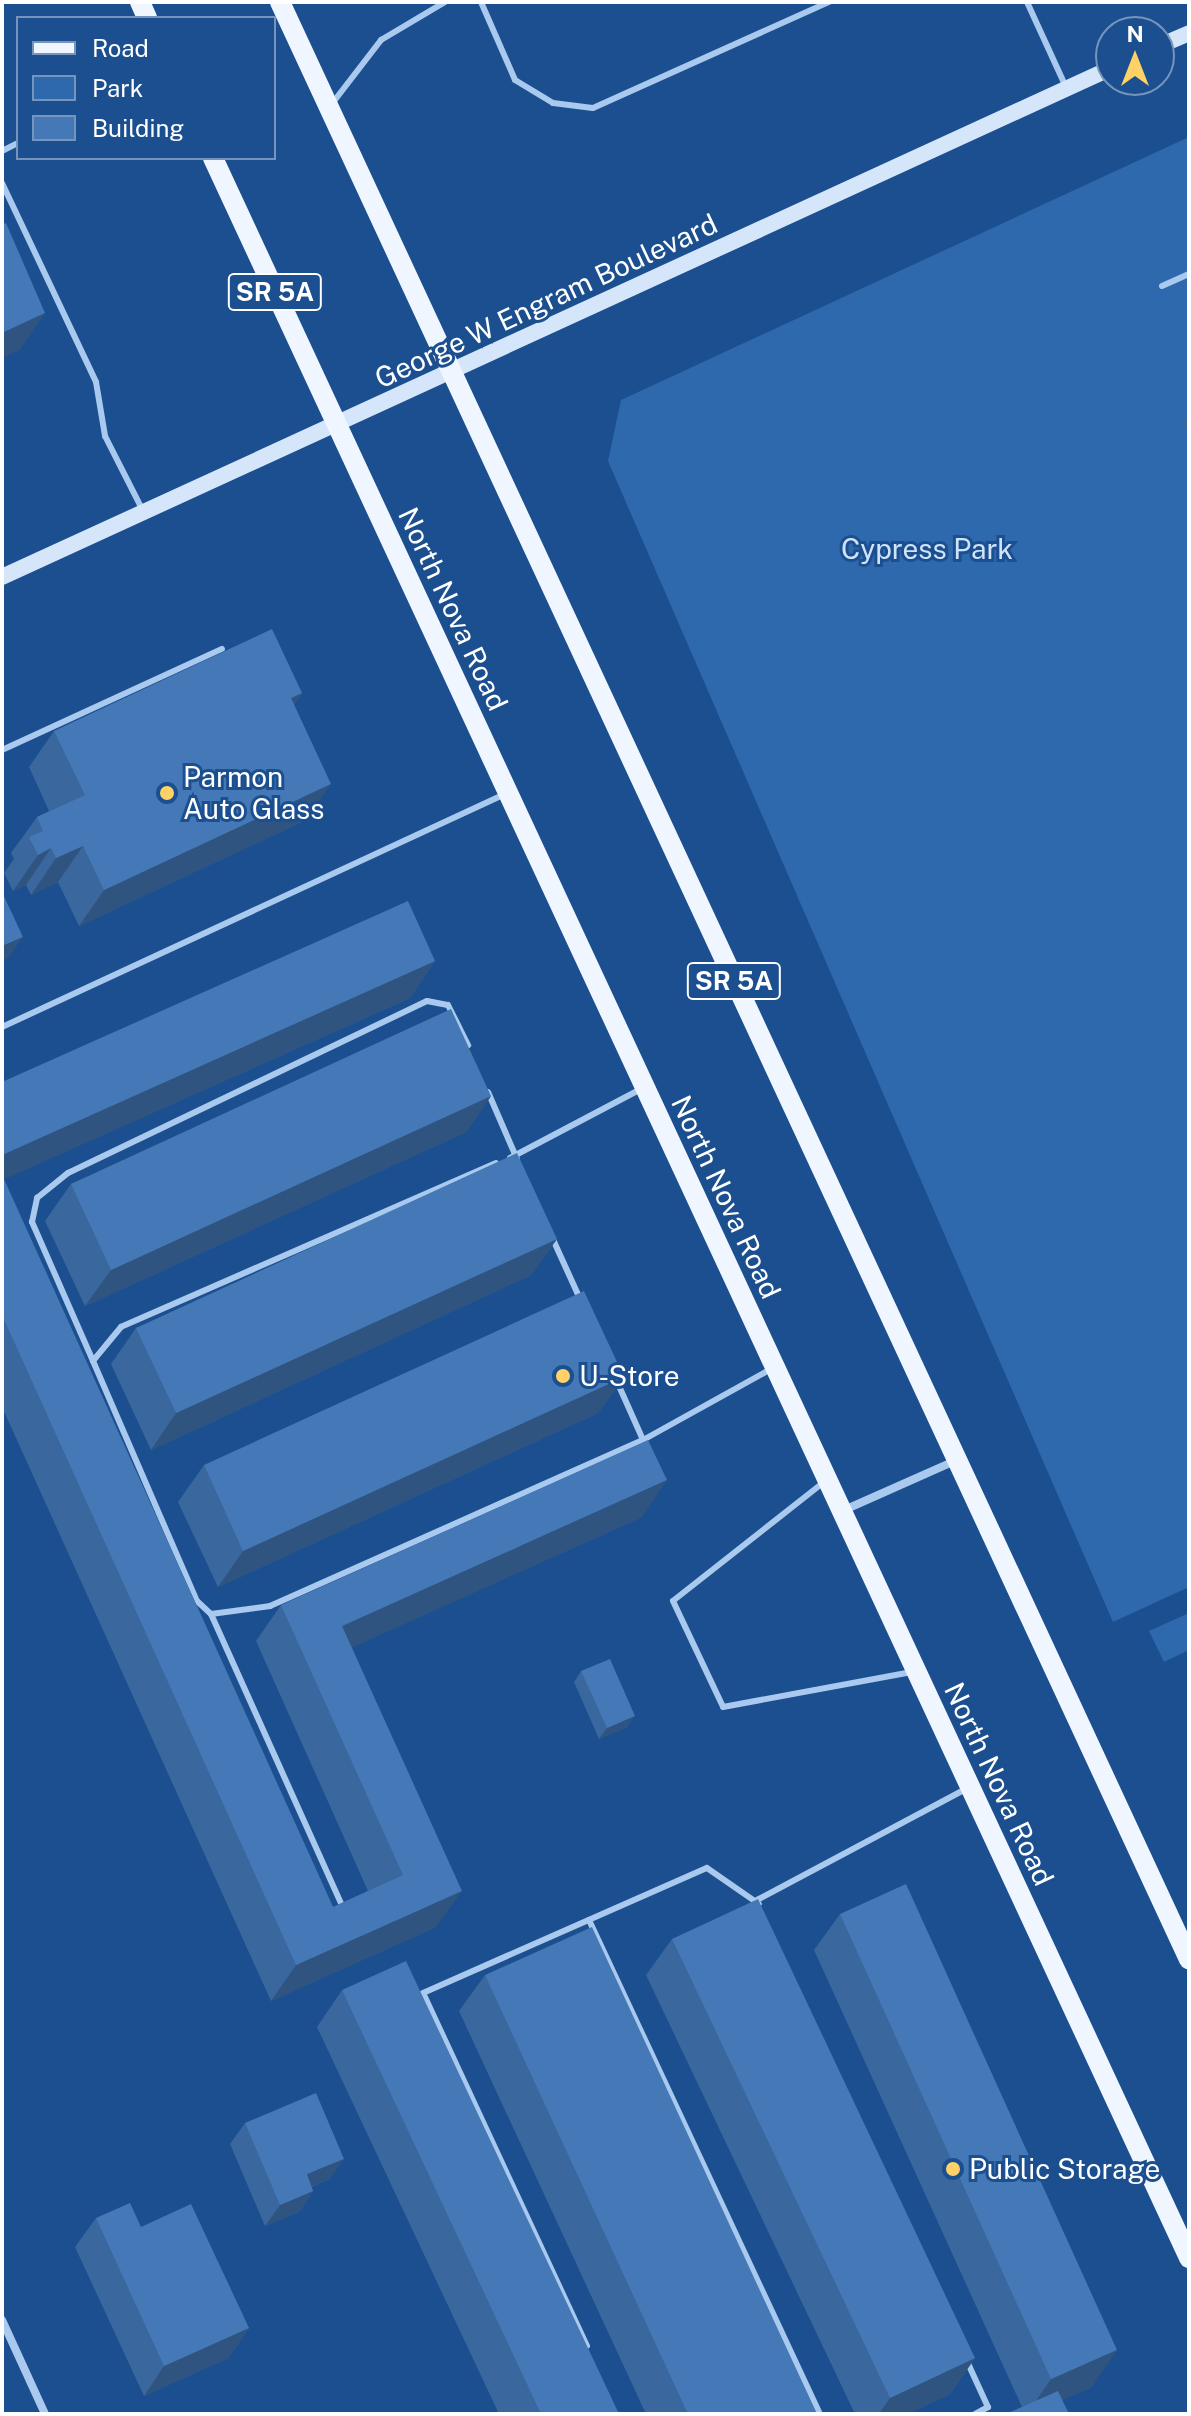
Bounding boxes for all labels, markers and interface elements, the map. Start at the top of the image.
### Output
legend [16,16,276,160]
north arrow [1095,16,1175,96]
text: N [1126,21,1144,47]
text: Road [92,34,149,62]
text: Park [92,74,143,102]
text: Building [92,114,184,142]
street label: George W Engram Boulevard [369,207,723,395]
road number: SR 5A [227,270,323,314]
street label: North Nova Road [391,502,515,716]
park label: Cypress Park [841,532,1013,566]
place label: Parmon Auto Glass [183,760,325,826]
marker: Parmon Auto Glass [158,784,176,802]
road number: SR 5A [686,959,782,1003]
street label: North Nova Road [664,1090,788,1304]
place label: U-Store [579,1359,680,1393]
marker: U-Store [554,1367,572,1385]
street label: North Nova Road [937,1677,1061,1891]
place label: Public Storage [969,2152,1160,2186]
marker: Public Storage [944,2160,962,2178]

